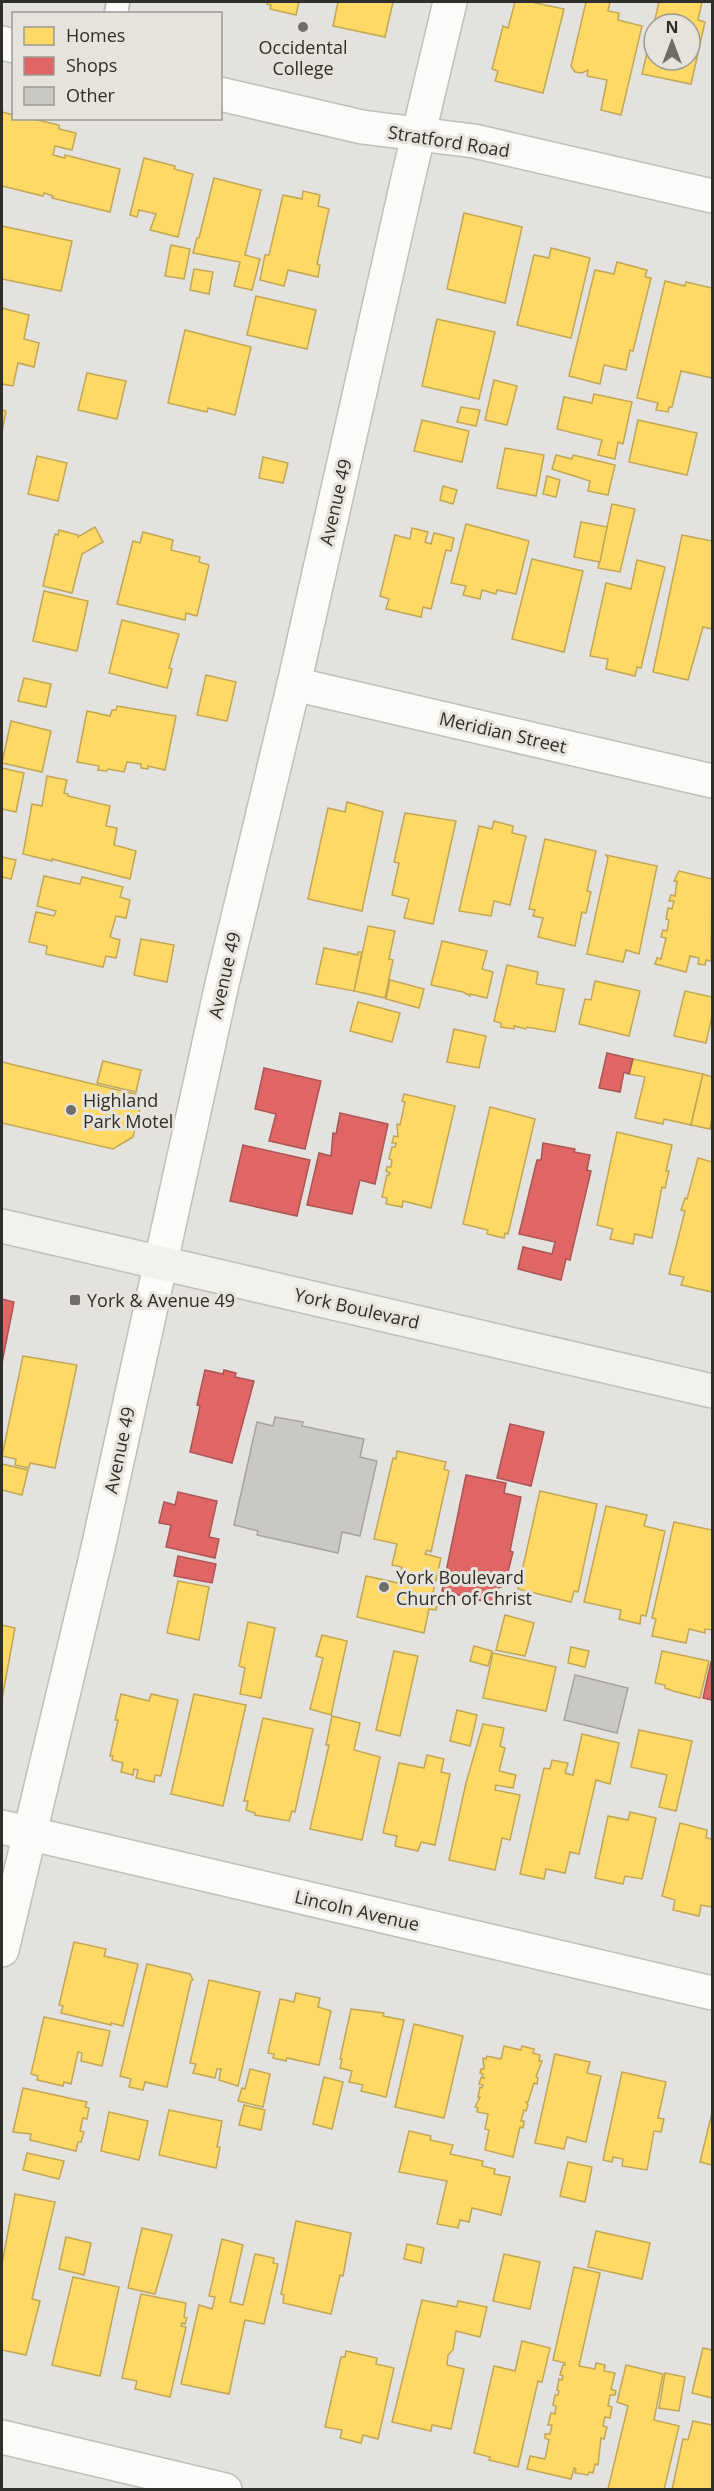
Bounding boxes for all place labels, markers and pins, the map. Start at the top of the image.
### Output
marker: Occidental College [296,20,310,34]
place label: Occidental College [259,35,347,80]
place label: Highland Park Motel [83,1088,173,1133]
marker: Highland Park Motel [64,1103,78,1117]
place label: York & Avenue 49 [87,1288,235,1312]
marker: York & Avenue 49 [68,1293,82,1307]
place label: York Boulevard Church of Christ [396,1565,532,1610]
marker: York Boulevard Church of Christ [377,1580,391,1594]

